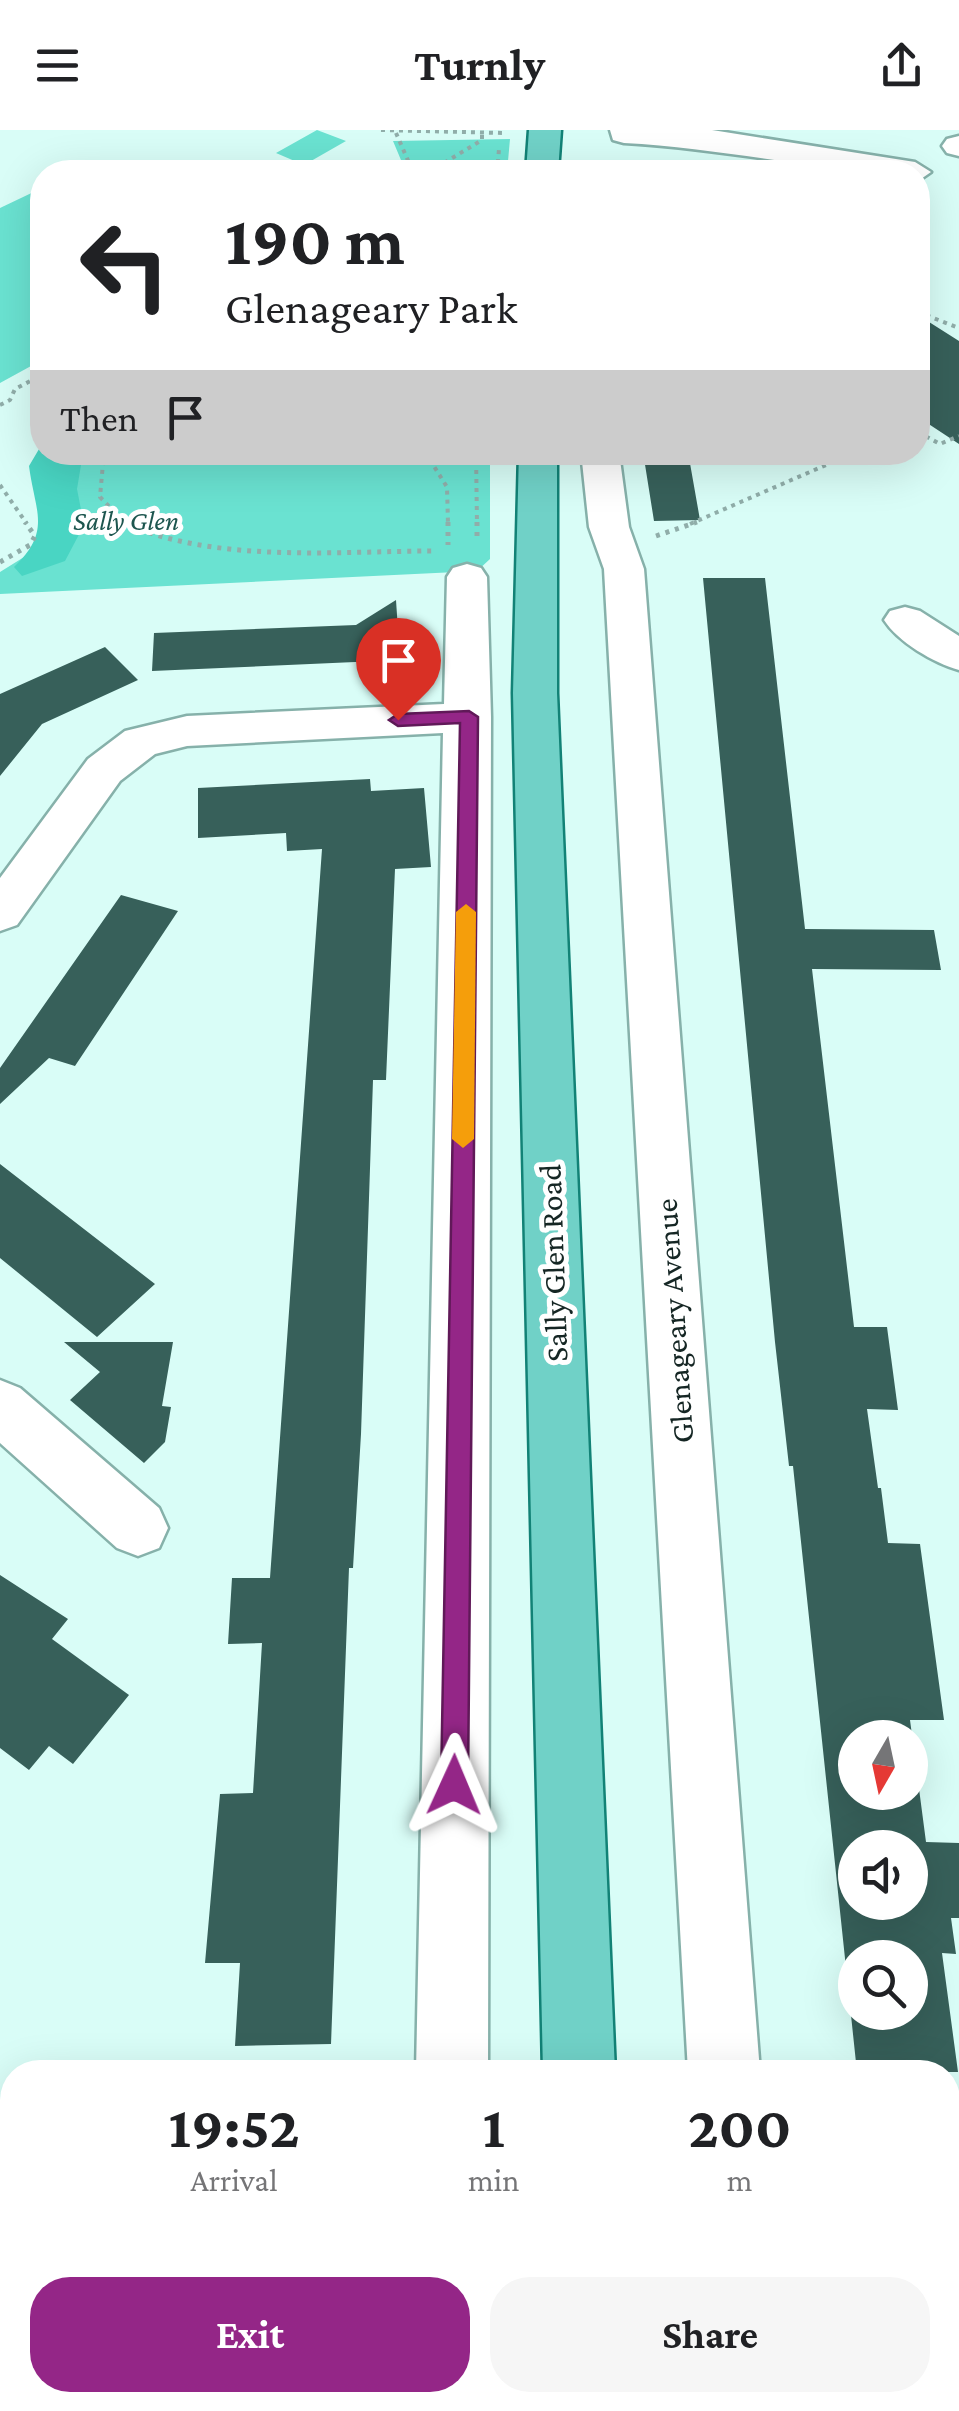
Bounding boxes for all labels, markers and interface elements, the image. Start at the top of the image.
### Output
icon: menu [30,38,85,93]
icon: share [874,38,929,93]
text: Turnly [414,40,545,90]
icon: left [60,200,190,330]
text: 190 m [225,201,405,279]
text: Glenageary Park [225,283,517,333]
icon: arrive [158,390,213,445]
text: Then [60,397,138,439]
park label: Sally Glen [73,505,179,536]
pin [356,618,441,721]
icon: arrive [371,633,426,688]
street label: Sally Glen Road [532,1163,574,1363]
street label: Glenageary Avenue [647,1197,701,1445]
north arrow [838,1720,928,1810]
map controls [838,1720,928,2030]
position arrow [402,1733,506,1837]
button: sound [838,1830,928,1920]
button: search [838,1940,928,2030]
text: 19:52 [169,2093,300,2160]
text: 1 [483,2093,505,2160]
text: 200 [688,2093,791,2160]
text: Arrival [191,2162,278,2198]
text: min [468,2162,519,2198]
text: m [727,2162,753,2198]
button: Exit [30,2277,470,2392]
button: Share [490,2277,930,2392]

